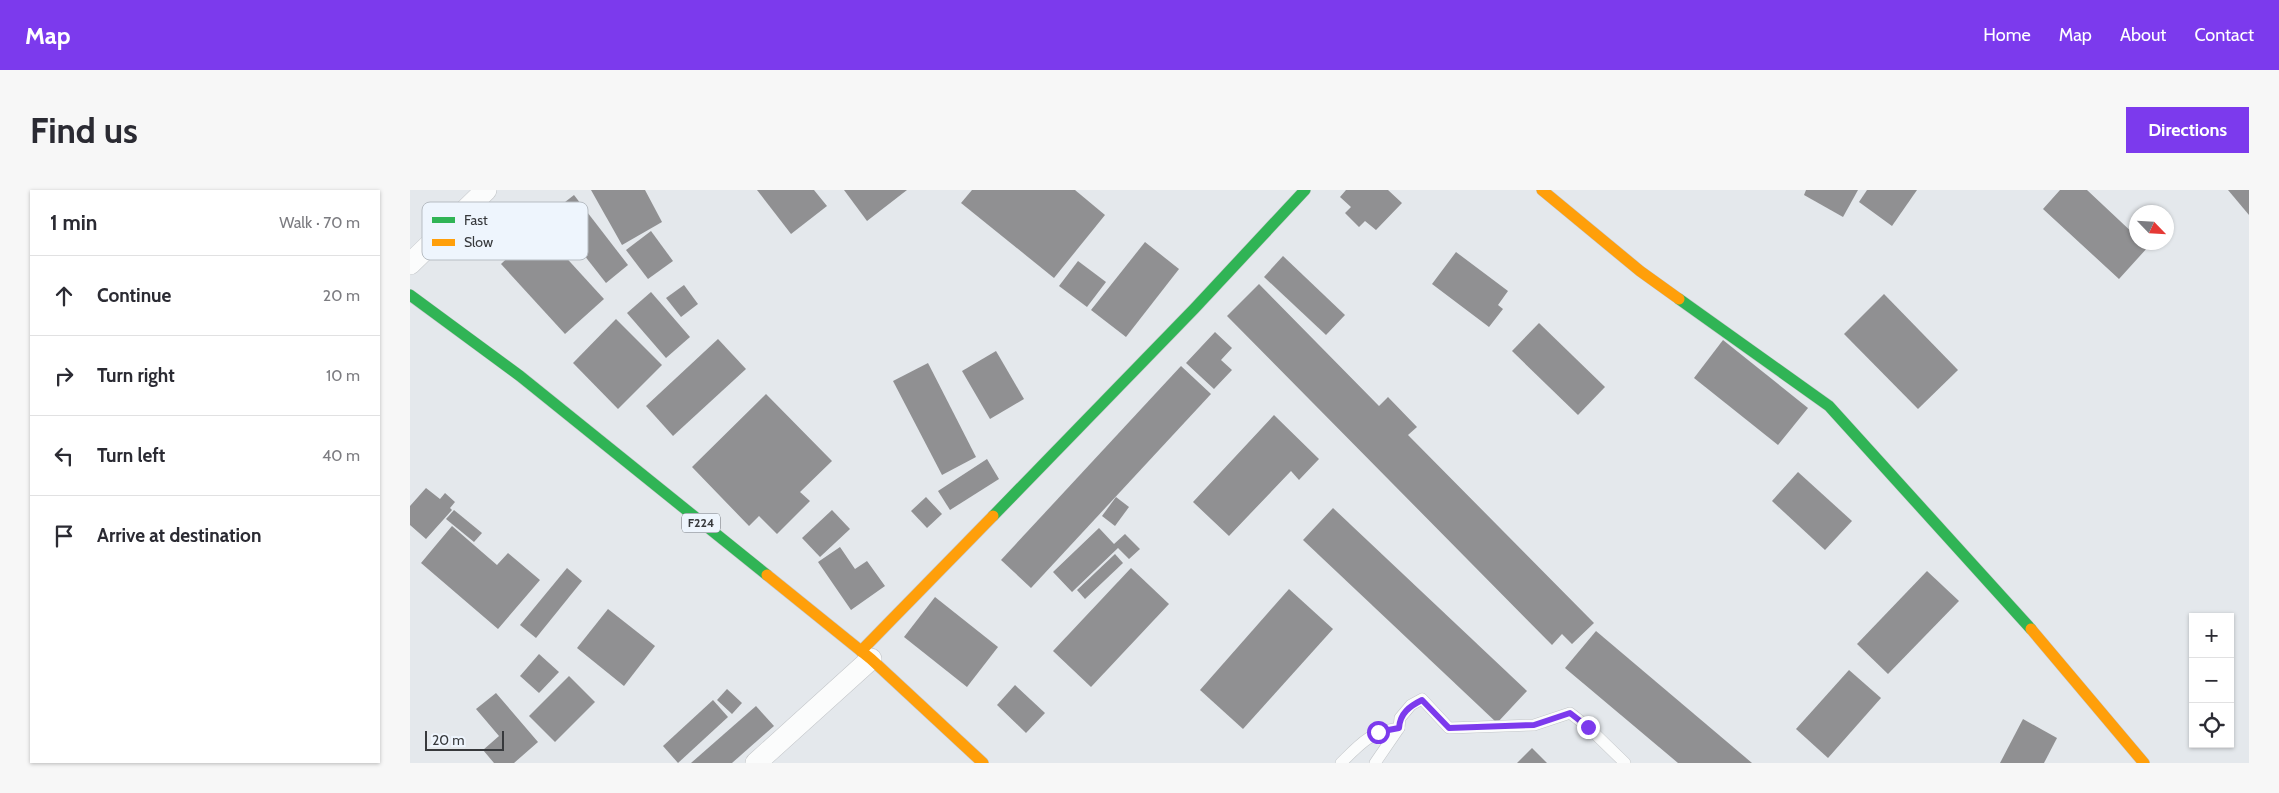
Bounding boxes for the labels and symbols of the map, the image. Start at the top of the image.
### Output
legend [422,202,588,260]
north arrow [2129,205,2174,250]
text: Fast [464,211,488,229]
text: Slow [464,233,493,251]
road number: F224 [682,513,720,532]
route end [1577,716,1600,739]
route start [1367,721,1390,744]
scale bar [425,728,504,751]

